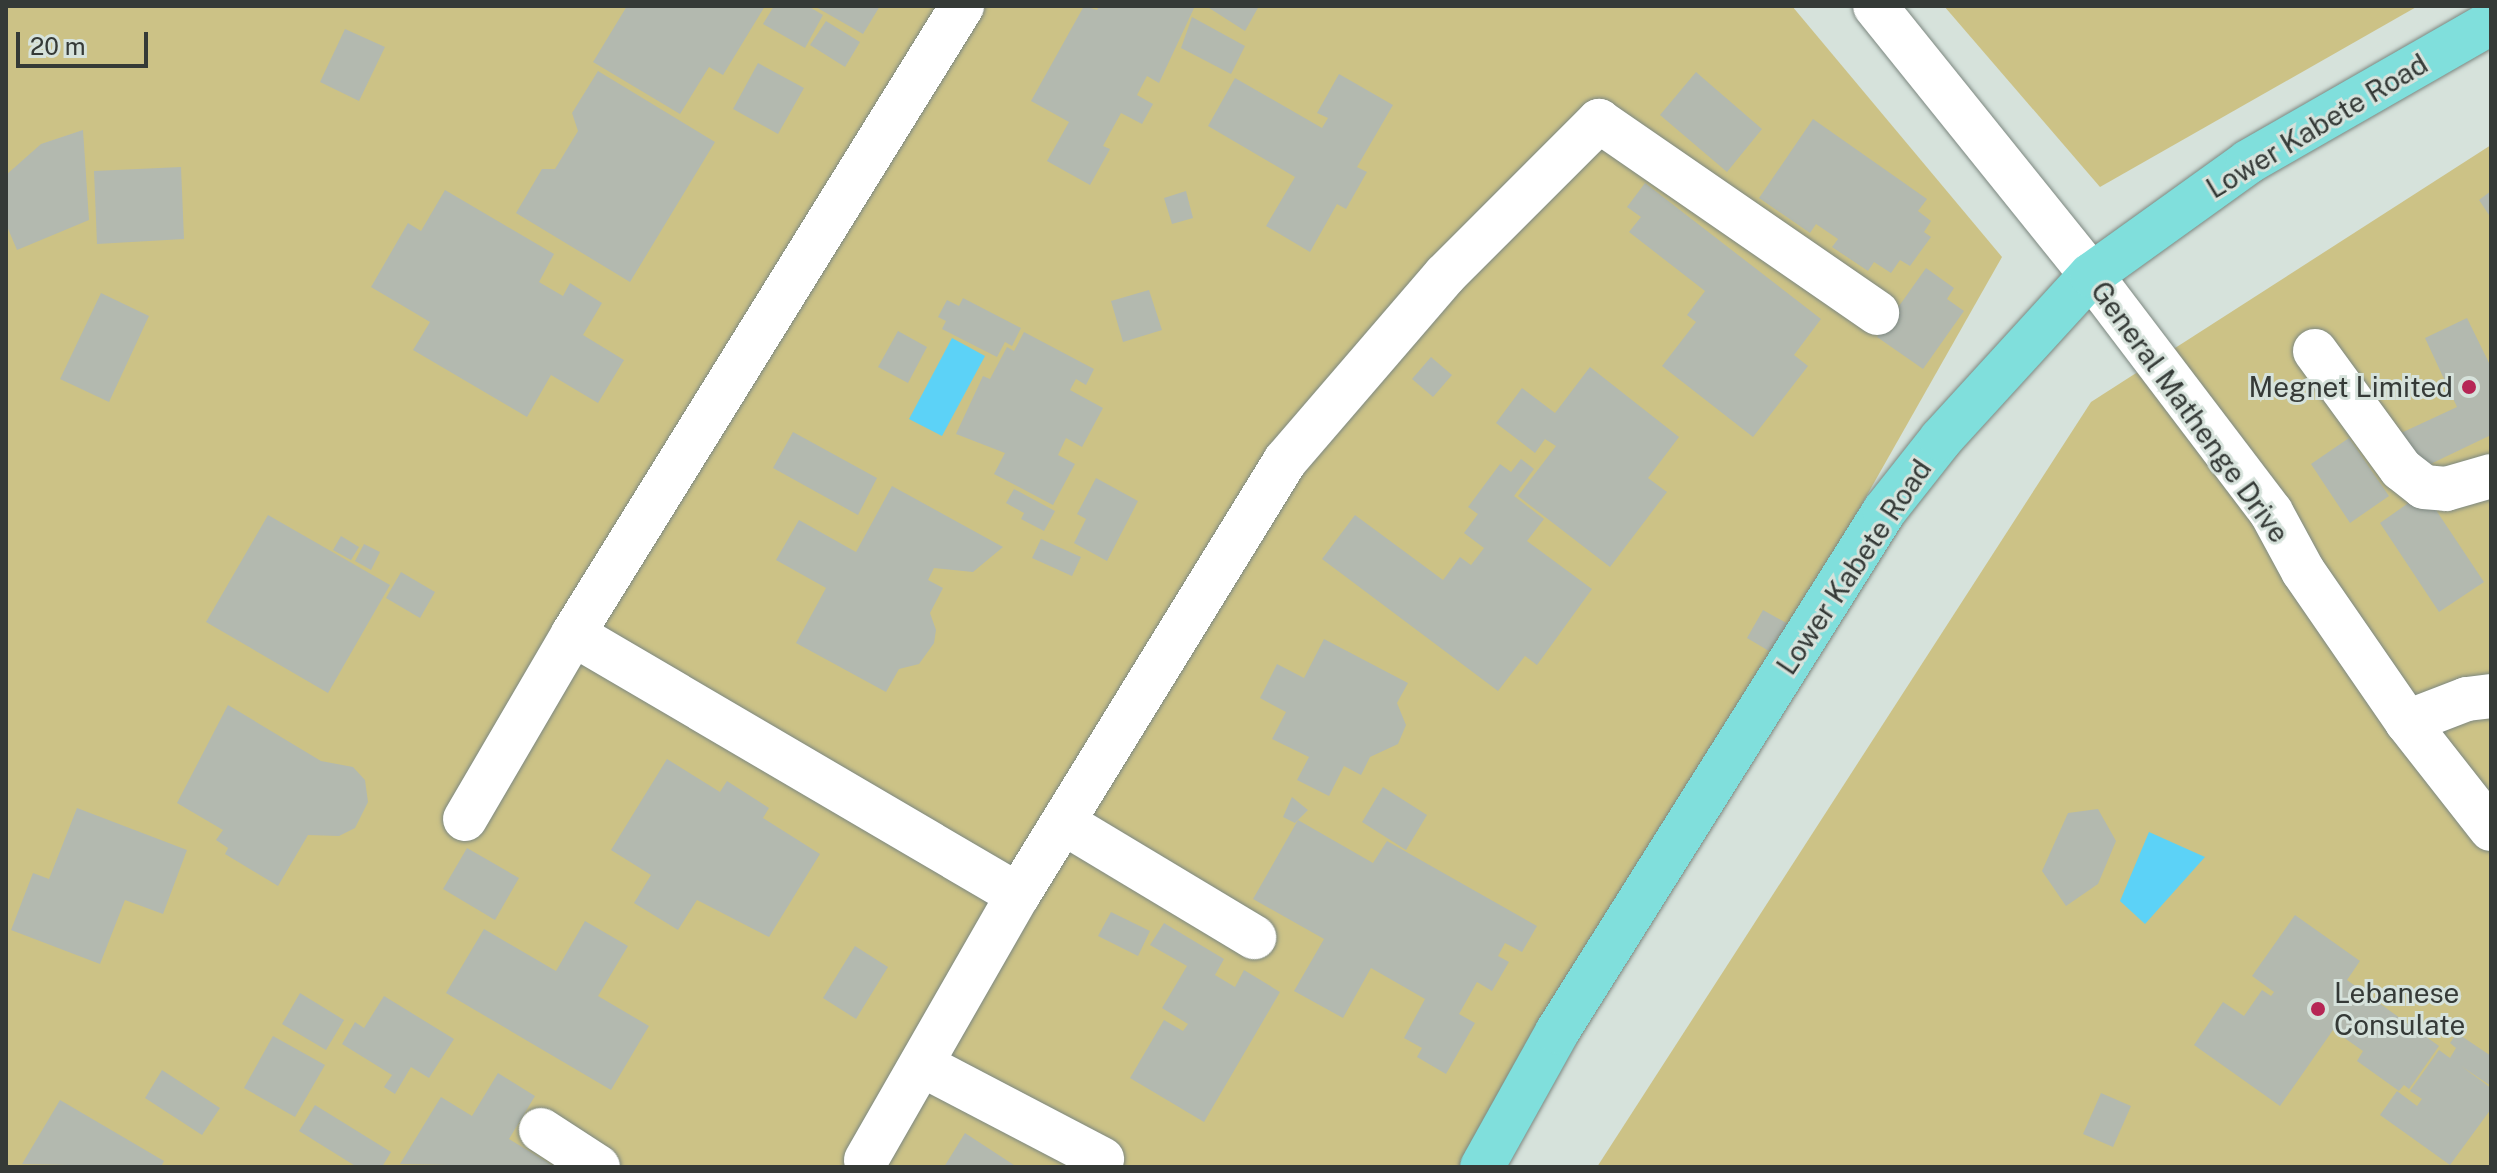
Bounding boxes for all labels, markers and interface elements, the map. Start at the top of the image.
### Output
scale bar [20,16,152,66]
text: 20 m [30,32,86,60]
street label: Lower Kabete Road [2200,47,2434,205]
street label: General Mathenge Drive [2084,275,2296,549]
place label: Megnet Limited [2249,370,2453,404]
marker: Megnet Limited [2460,378,2478,396]
street label: Lower Kabete Road [1770,453,1938,681]
place label: Lebanese Consulate [2334,976,2465,1042]
marker: Lebanese Consulate [2309,1000,2327,1018]

